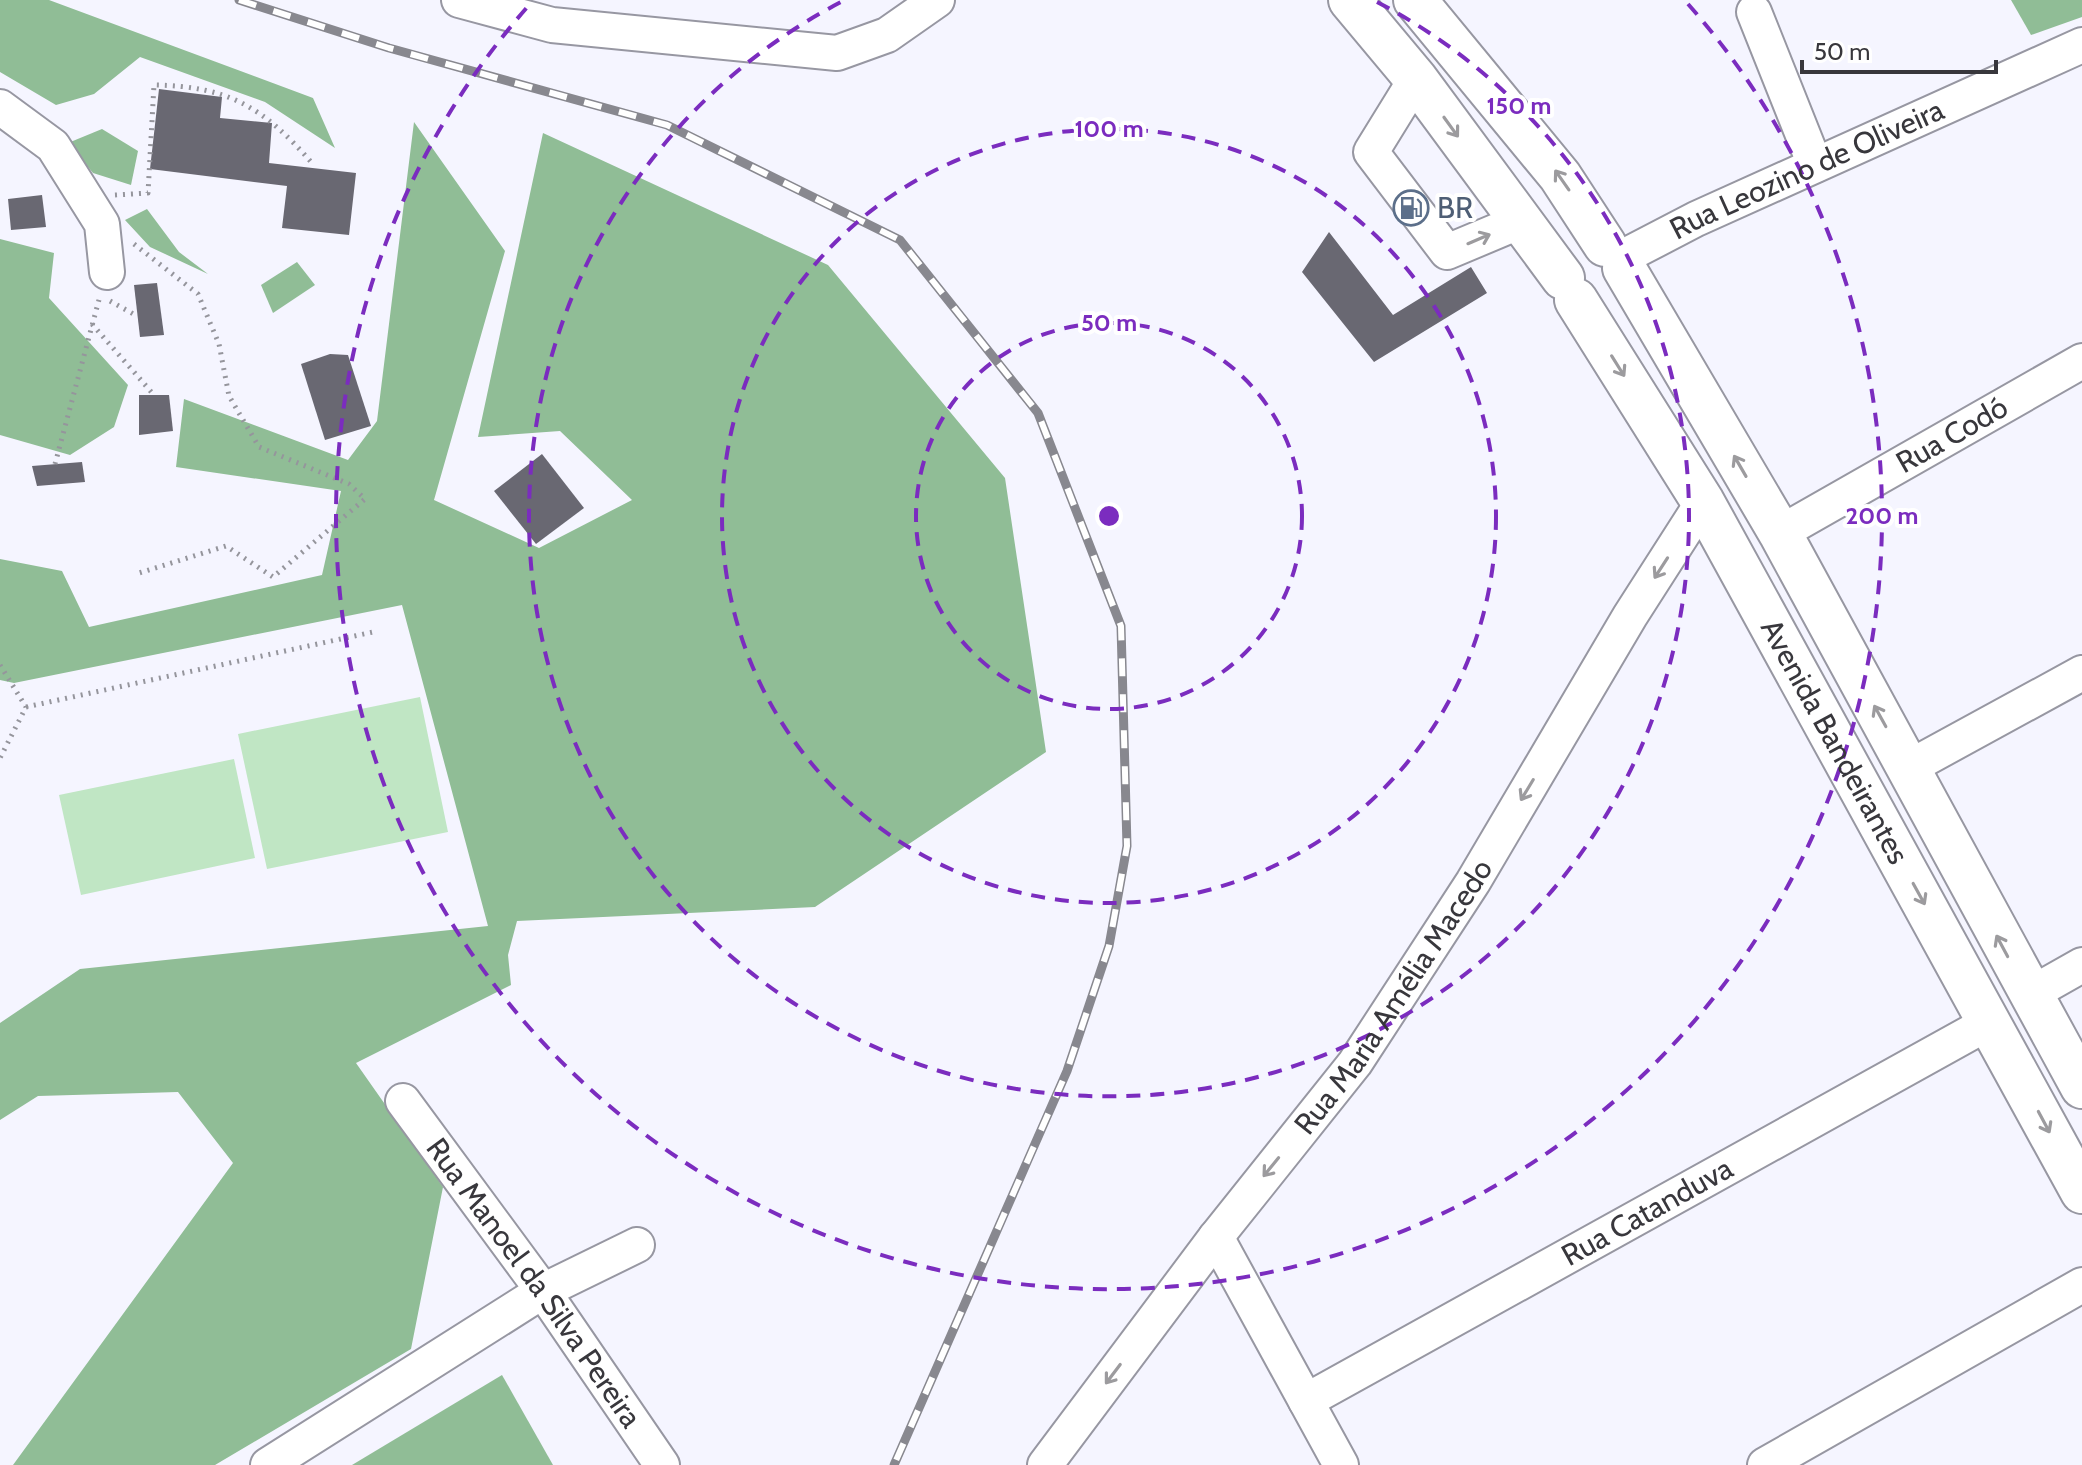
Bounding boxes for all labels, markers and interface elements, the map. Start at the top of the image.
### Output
scale bar [1802,24,1996,74]
text: 50 m [1814,37,1870,66]
text: 150 m [1487,91,1551,120]
street label: Rua Leozino de Oliveira [1663,91,1950,247]
text: 100 m [1074,114,1144,143]
one-way arrow [1442,116,1459,137]
one-way arrow [1554,170,1570,192]
fuel station icon: BR [1392,189,1430,227]
place label: BR [1437,189,1473,226]
one-way arrow [1466,230,1490,245]
text: 50 m [1081,308,1137,337]
one-way arrow [1610,354,1626,377]
street label: Rua Codó [1889,388,2014,481]
one-way arrow [1732,454,1747,478]
text: 200 m [1846,501,1918,530]
centre of rings [1095,502,1123,530]
one-way arrow [1653,556,1669,579]
street label: Avenida Bandeirantes [1753,612,1917,870]
one-way arrow [1871,705,1887,729]
one-way arrow [1519,778,1535,801]
street label: Rua Maria Amélia Macedo [1286,852,1500,1142]
one-way arrow [1911,882,1927,905]
one-way arrow [1994,934,2010,958]
one-way arrow [2037,1110,2053,1133]
street label: Rua Manoel da Silva Pereira [419,1131,650,1435]
street label: Rua Catanduva [1555,1149,1739,1274]
one-way arrow [1263,1157,1281,1178]
one-way arrow [1105,1363,1122,1384]

